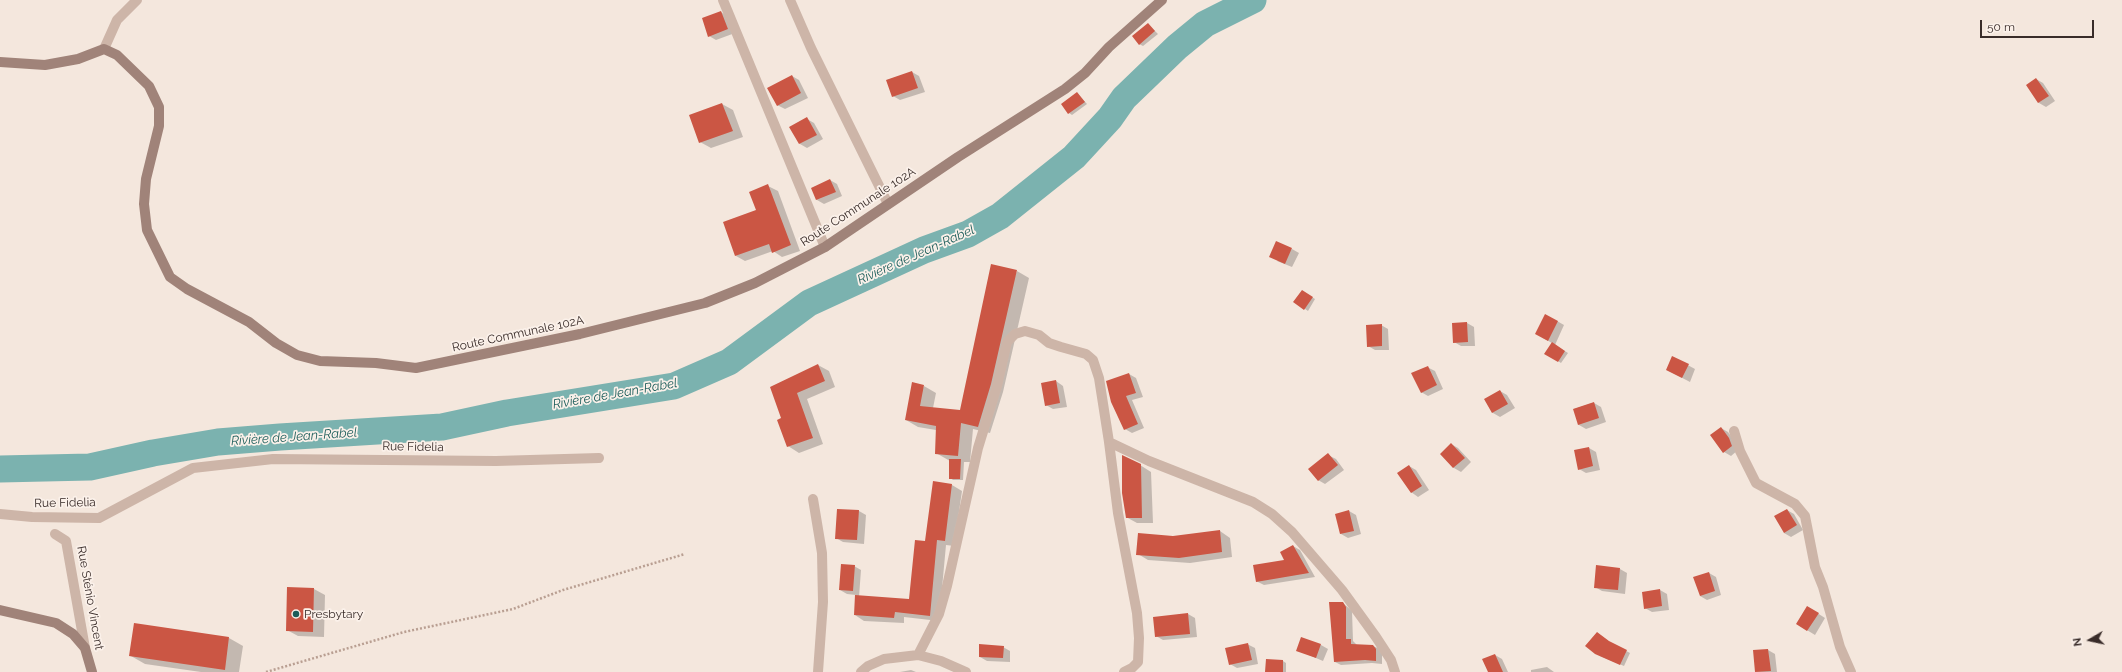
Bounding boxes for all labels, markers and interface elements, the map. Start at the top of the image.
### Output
scale bar [1982,12,2096,38]
text: 50 m [1987,20,2015,34]
street label: Route Communale 102A [798,164,918,250]
water label: Rivière de Jean-Rabel [855,222,977,288]
street label: Route Communale 102A [451,313,585,355]
water label: Rivière de Jean-Rabel [551,375,679,413]
water label: Rivière de Jean-Rabel [230,425,358,449]
street label: Rue Fidelia [382,439,444,455]
street label: Rue Fidelia [34,495,96,511]
street label: Rue Sténio Vincent [74,545,106,651]
place label: Presbytary [304,607,363,621]
marker: Presbytary [291,609,301,619]
north arrow [2070,620,2110,660]
text: N [2071,637,2085,647]

